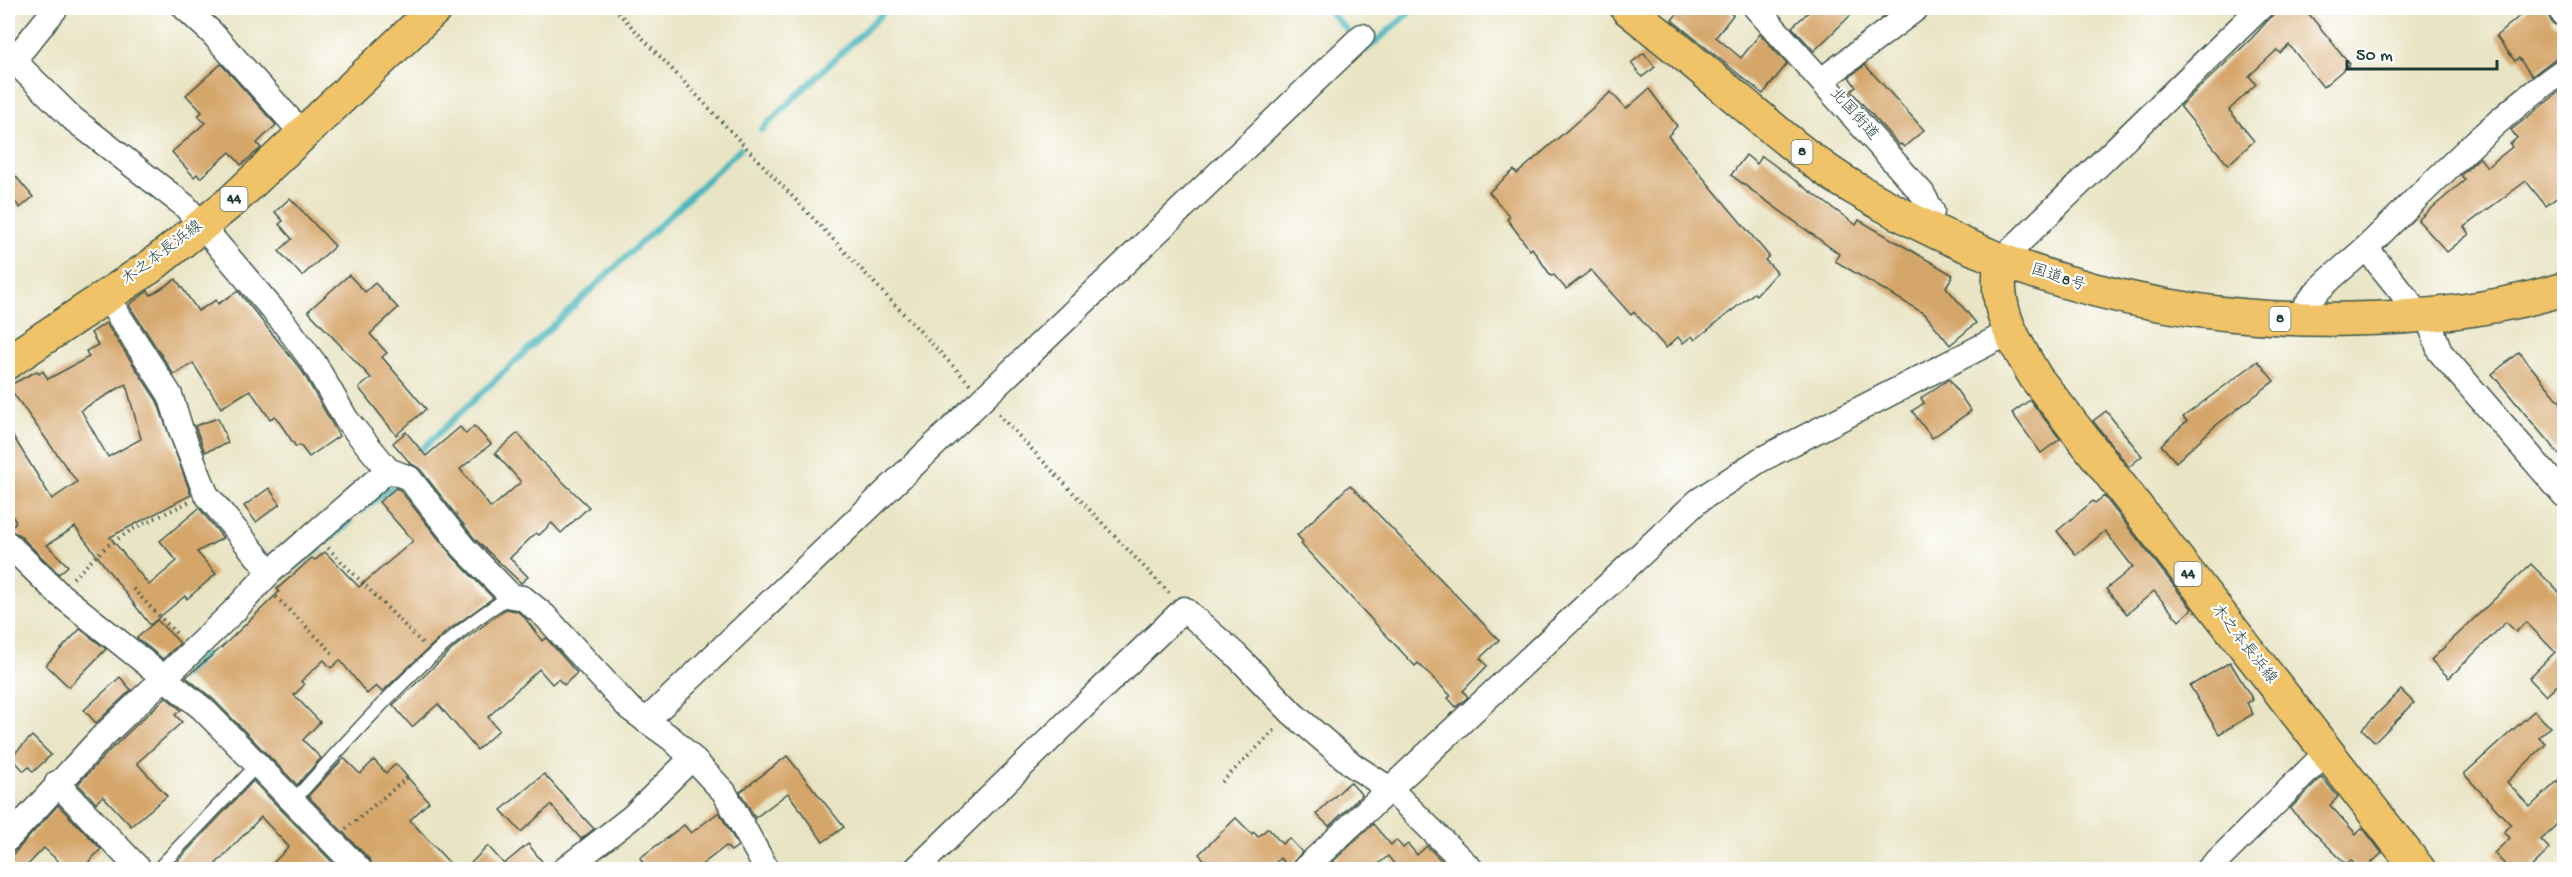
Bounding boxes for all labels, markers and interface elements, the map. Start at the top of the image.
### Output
scale bar [2347,33,2497,71]
text: 50 m [2356,46,2393,67]
street label: 北国街道 [1825,84,1882,145]
road number: 8 [1792,140,1812,164]
road number: 44 [220,187,248,211]
street label: 木之本長浜線 [118,216,207,290]
street label: 国道8号 [2028,260,2088,297]
road number: 8 [2270,307,2290,331]
road number: 44 [2174,562,2202,586]
street label: 木之本長浜線 [2206,600,2282,689]

